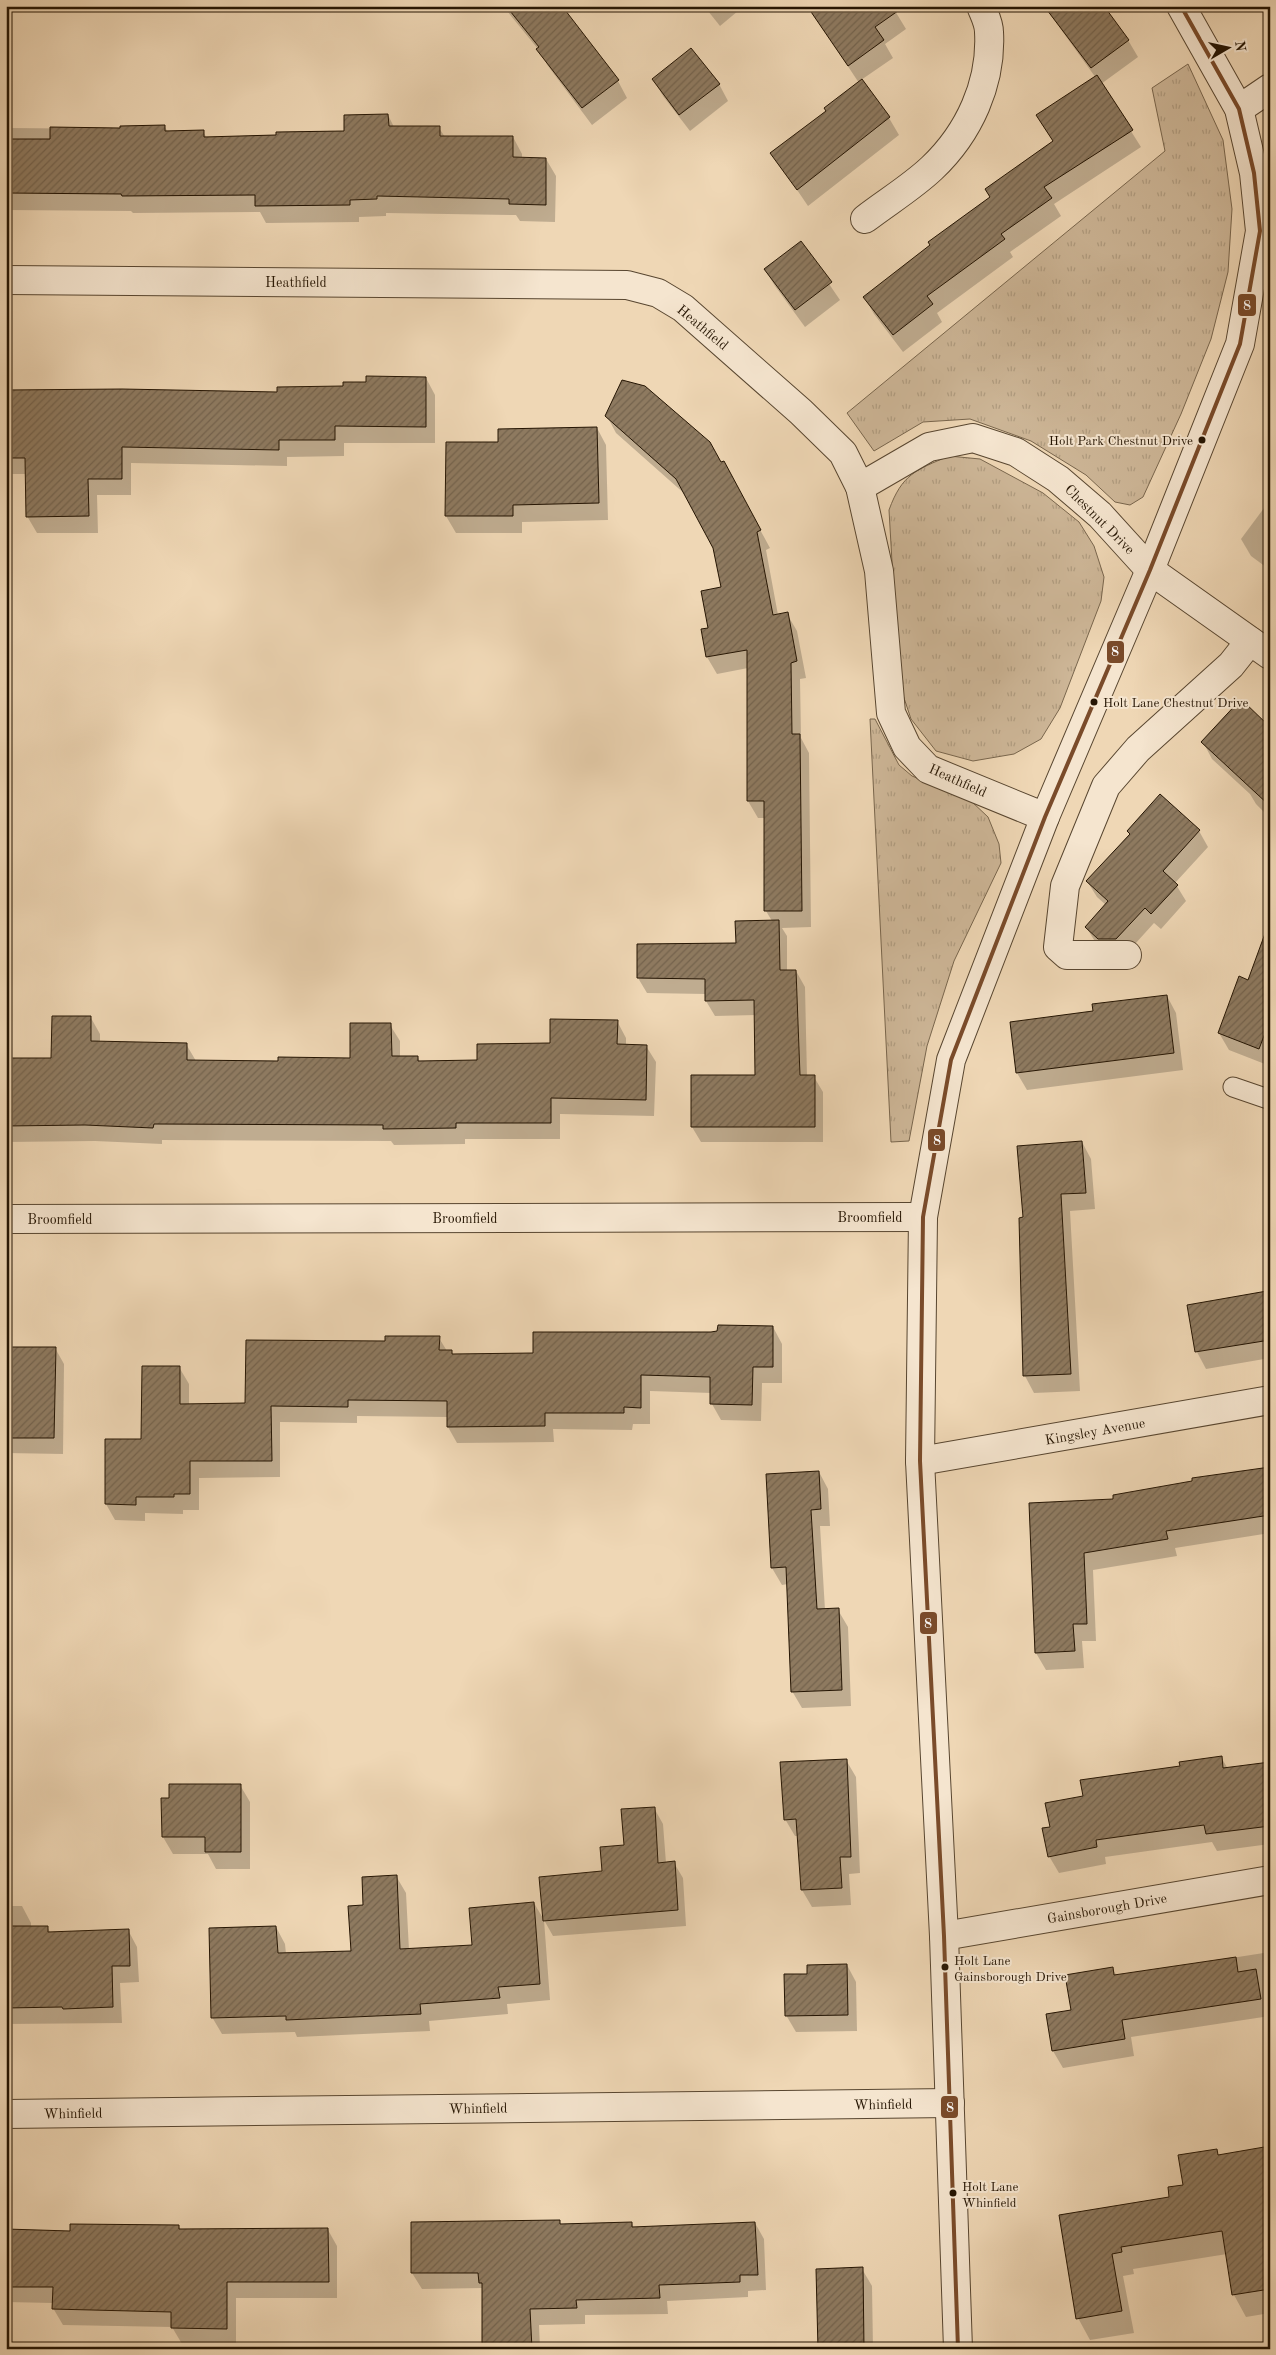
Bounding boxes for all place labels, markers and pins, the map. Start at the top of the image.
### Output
place label: Holt Park Chestnut Drive [1049,435,1193,448]
marker: Holt Park Chestnut Drive [1197,435,1207,445]
marker: Holt Lane Chestnut Drive [1089,697,1099,707]
place label: Holt Lane Chestnut Drive [1103,697,1249,710]
place label: Holt Lane Gainsborough Drive [954,1955,1067,1984]
marker: Holt Lane Gainsborough Drive [940,1962,950,1972]
place label: Holt Lane Whinfield [962,2181,1019,2210]
marker: Holt Lane Whinfield [948,2188,958,2198]

